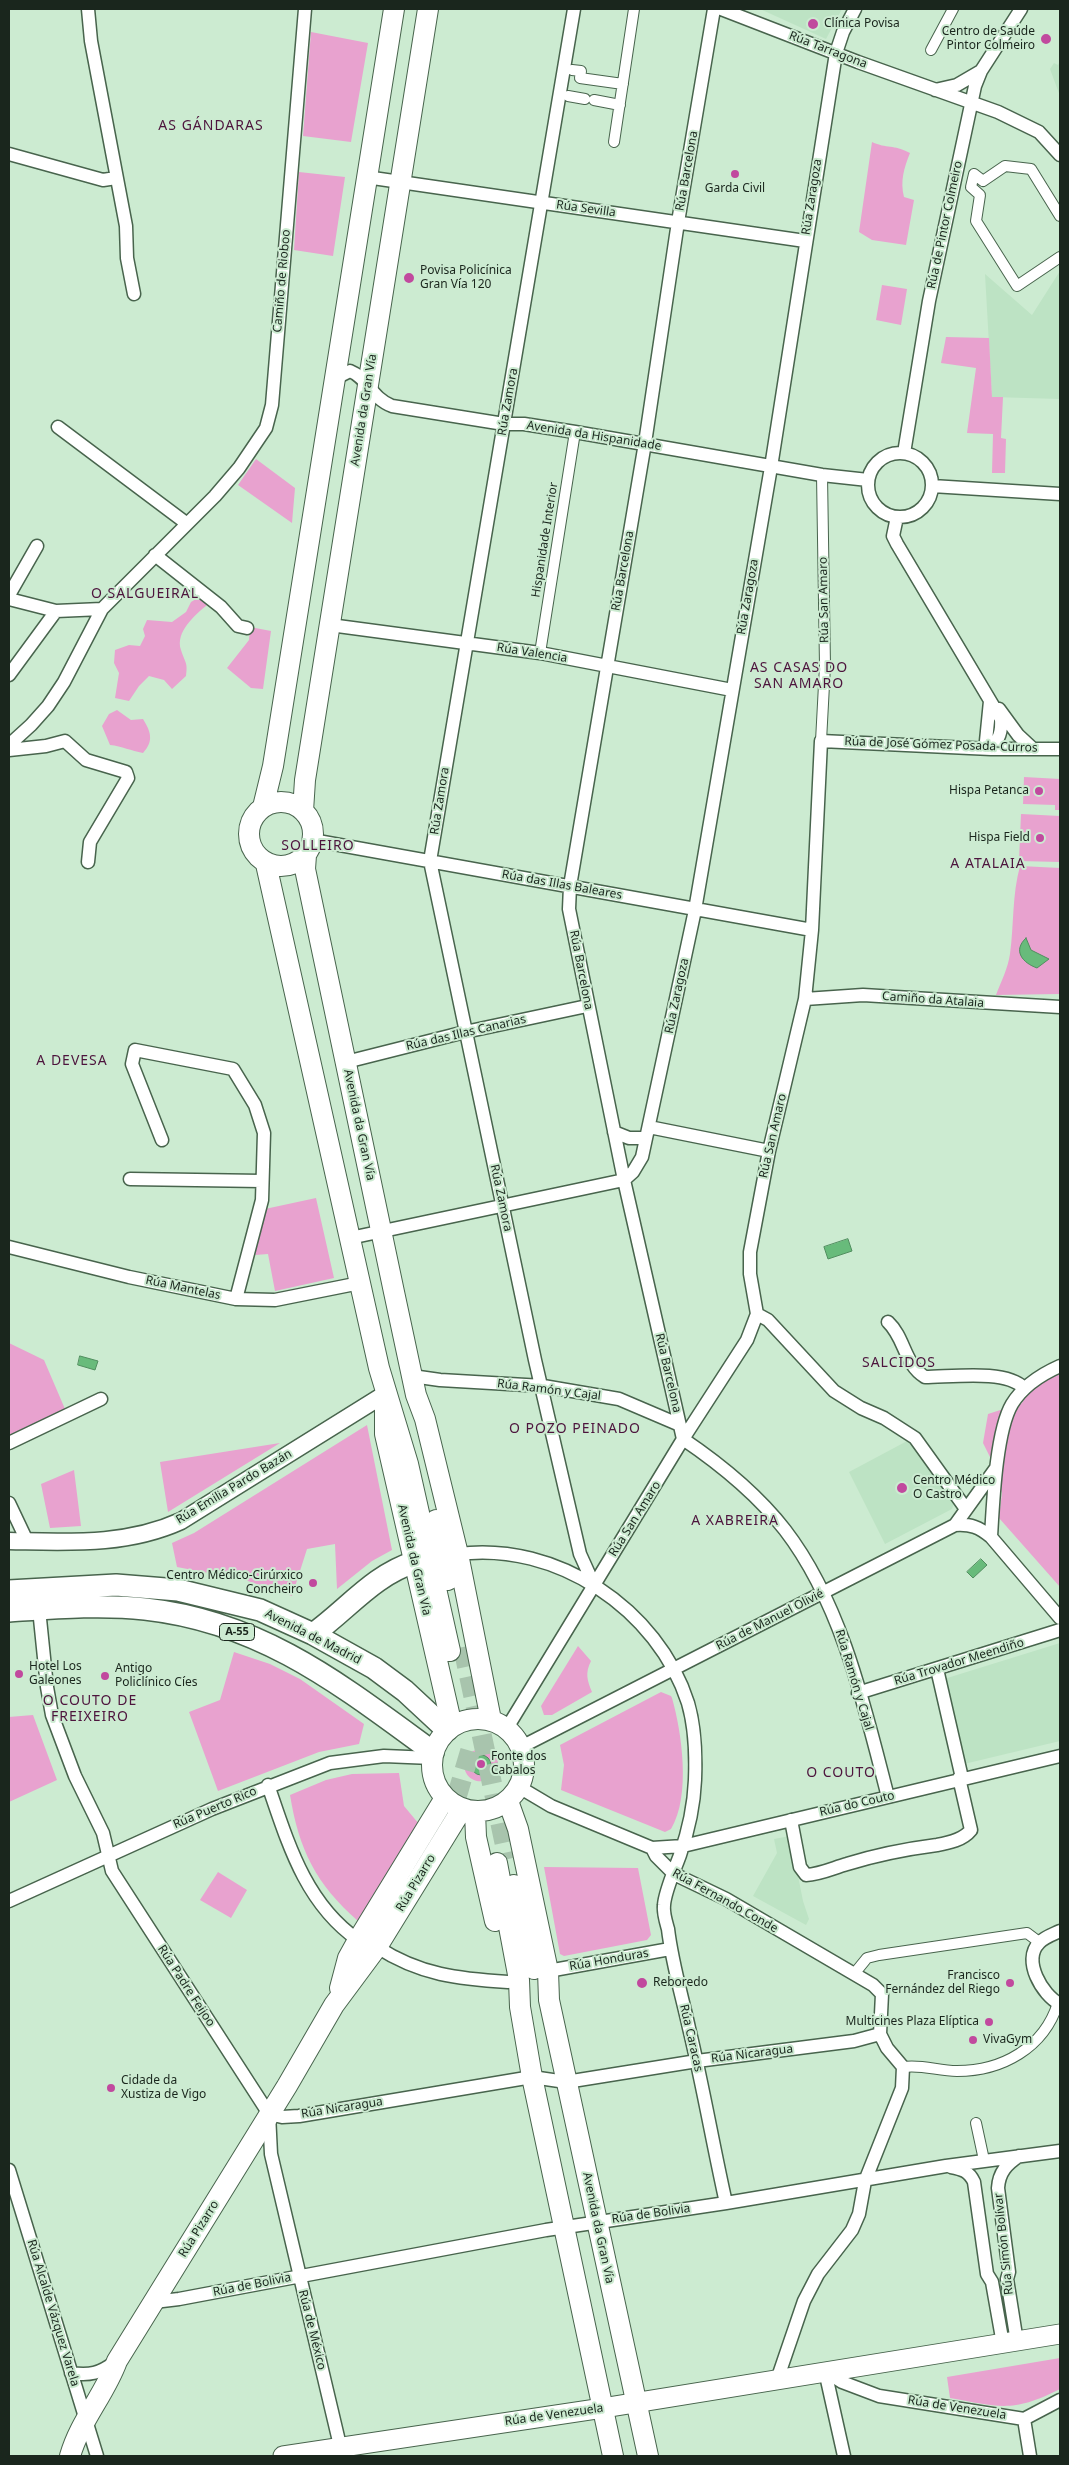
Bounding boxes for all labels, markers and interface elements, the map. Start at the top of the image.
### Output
marker: Clínica Povisa [806,17,820,31]
place label: Clínica Povisa [824,17,900,31]
place label: Centro de Saúde Pintor Colmeiro [942,25,1035,53]
street label: Rúa Tarragona [787,29,869,71]
marker: Centro de Saúde Pintor Colmeiro [1039,32,1053,46]
district label: AS GÁNDARAS [157,118,265,134]
street label: Rúa Barcelona [673,130,701,212]
street label: Rúa Zaragoza [799,158,825,236]
street label: Rúa de Pintor Colmeiro [924,160,966,290]
marker: Garda Civil [729,168,741,180]
place label: Garda Civil [705,182,765,196]
street label: Rúa Sevilla [555,198,617,220]
street label: Camiño de Rioboo [270,229,294,333]
place label: Povisa Policínica Gran Vía 120 [420,264,512,292]
marker: Povisa Policínica Gran Vía 120 [402,271,416,285]
street label: Avenida da Gran Vía [348,353,380,467]
street label: Rúa Zamora [495,367,521,437]
street label: Avenida da Hispanidade [526,418,662,454]
street label: Hispanidade Interior [529,481,561,599]
street label: Rúa Barcelona [609,530,637,612]
street label: Rúa San Amaro [816,557,832,643]
street label: Rúa Zaragoza [734,558,762,636]
district label: O SALGUEIRAL [89,586,201,602]
street label: Rúa Valencia [496,640,568,666]
district label: AS CASAS DO SAN AMARO [749,660,849,692]
street label: Rúa de José Gómez Posada-Curros [844,734,1038,756]
street label: Rúa Zamora [428,766,452,836]
place label: Hispa Petanca [949,784,1029,798]
marker: Hispa Petanca [1033,785,1045,797]
place label: Hispa Field [968,831,1030,845]
marker: Hispa Field [1034,832,1046,844]
district label: SOLLEIRO [280,838,356,854]
district label: A ATALAIA [949,856,1027,872]
street label: Rúa das Illas Baleares [501,867,623,903]
street label: Rúa Barcelona [566,929,596,1011]
street label: Rúa Zaragoza [662,957,692,1035]
street label: Camiño da Atalaia [882,989,984,1011]
street label: Rúa das Illas Canarias [405,1012,527,1054]
district label: A DEVESA [35,1053,109,1069]
street label: Avenida da Gran Vía [340,1068,378,1182]
street label: Rúa San Amaro [756,1092,790,1180]
street label: Rúa Zamora [487,1163,515,1233]
street label: Rúa Mantelas [144,1273,222,1303]
street label: Rúa Barcelona [652,1332,684,1414]
district label: SALCIDOS [861,1355,937,1371]
street label: Rúa Ramón y Cajal [496,1376,602,1404]
district label: O POZO PEINADO [507,1421,643,1437]
street label: Rúa Emilia Pardo Bazán [173,1447,295,1527]
place label: Centro Médico O Castro [913,1474,995,1502]
street label: Rúa San Amaro [606,1479,664,1559]
marker: Centro Médico O Castro [895,1481,909,1495]
street label: Avenida da Gran Vía [394,1503,434,1617]
district label: A XABREIRA [690,1513,780,1529]
place label: Centro Médico-Cirúrxico Concheiro [166,1569,303,1597]
marker: Centro Médico-Cirúrxico Concheiro [307,1577,319,1589]
street label: Rúa de Manuel Olivié [714,1587,826,1653]
street label: Avenida de Madrid [263,1607,363,1667]
road number: A-55 [220,1624,254,1640]
street label: Rúa Ramón y Cajal [832,1628,876,1732]
street label: Rúa Trovador Meendiño [892,1635,1026,1689]
place label: Hotel Los Galeones [29,1660,82,1688]
place label: Antigo Policlínico Cíes [115,1662,198,1690]
marker: Hotel Los Galeones [13,1668,25,1680]
marker: Antigo Policlínico Cíes [99,1670,111,1682]
district label: O COUTO DE FREIXEIRO [42,1693,138,1725]
place label: Fonte dos Cabalos [491,1750,547,1778]
marker: Fonte dos Cabalos [475,1758,487,1770]
district label: O COUTO [805,1765,877,1781]
street label: Rúa Puerto Rico [171,1784,259,1832]
street label: Rúa do Couto [818,1788,896,1820]
street label: Rúa Pizarro [393,1852,439,1914]
street label: Rúa Fernando Conde [670,1866,780,1936]
street label: Rúa Padre Feijoo [154,1942,218,2030]
street label: Rúa Honduras [568,1946,650,1974]
place label: Francisco Fernández del Riego [885,1969,1000,1997]
marker: Reboredo [635,1976,649,1990]
place label: Reboredo [653,1976,708,1990]
marker: Francisco Fernández del Riego [1004,1977,1016,1989]
street label: Rúa Caracas [676,2003,706,2073]
place label: Multicines Plaza Elíptica [846,2015,979,2029]
marker: Multicines Plaza Elíptica [983,2016,995,2028]
place label: VivaGym [983,2033,1032,2047]
marker: VivaGym [967,2034,979,2046]
street label: Rúa Nicaragua [710,2042,794,2066]
place label: Cidade da Xustiza de Vigo [121,2074,206,2102]
marker: Cidade da Xustiza de Vigo [105,2082,117,2094]
street label: Rúa Nicaragua [300,2094,384,2122]
street label: Avenida da Gran Vía [579,2171,617,2285]
street label: Rúa Simón Bolívar [991,2192,1017,2296]
street label: Rúa Pizarro [176,2198,222,2260]
street label: Rúa de Bolivia [611,2201,691,2227]
street label: Rúa Alcalde Vázquez Varela [24,2238,82,2388]
street label: Rúa de Bolivia [212,2270,292,2300]
street label: Rúa de México [295,2289,329,2371]
street label: Rúa de Venezuela [907,2393,1007,2423]
street label: Rúa de Venezuela [504,2401,604,2429]

